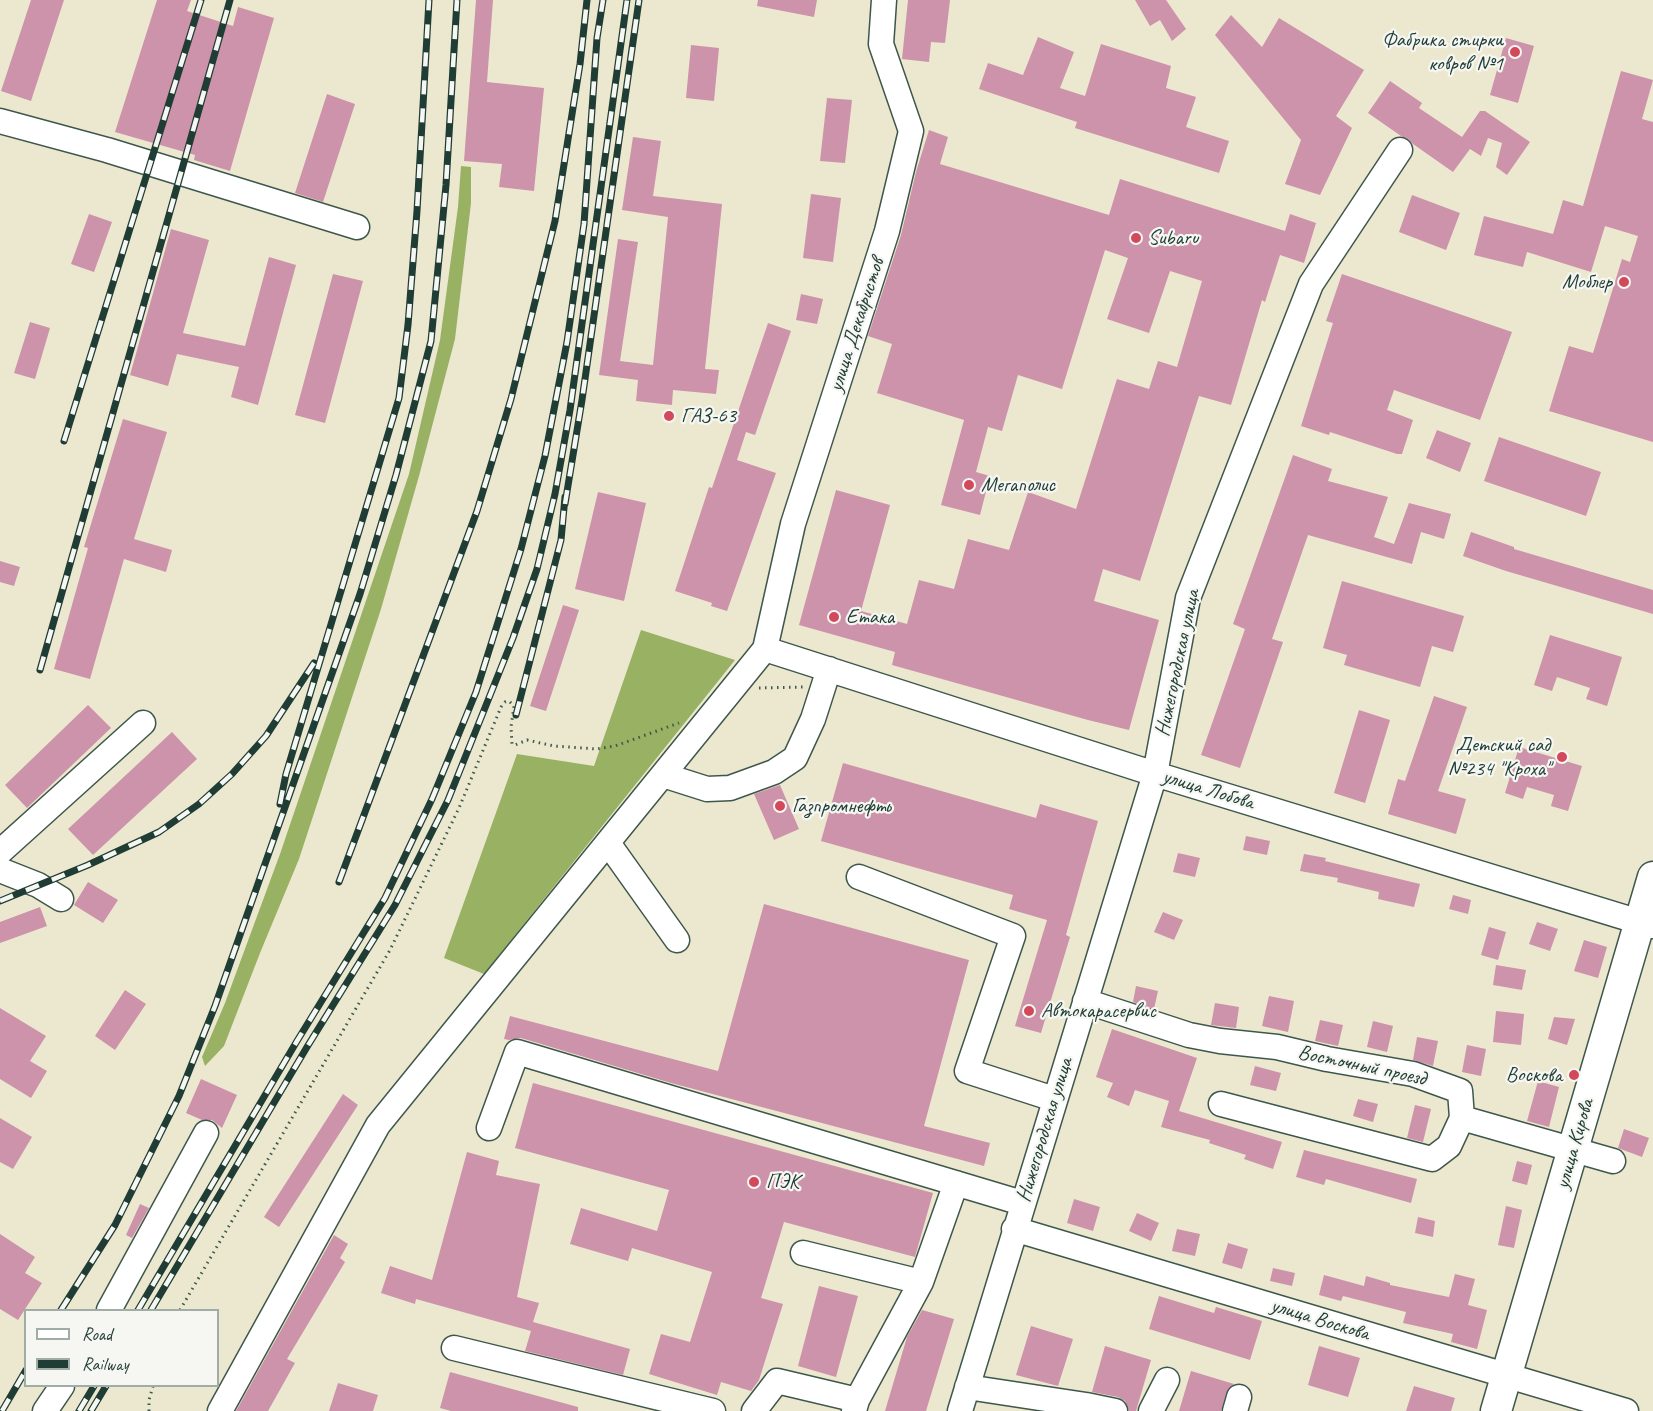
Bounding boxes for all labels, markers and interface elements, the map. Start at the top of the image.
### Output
place label: Фабрика стирки ковров №1 [1382,27,1503,77]
marker: Фабрика стирки ковров №1 [1508,45,1522,59]
place label: Subaru [1148,225,1198,251]
marker: Subaru [1129,231,1143,245]
street label: улица Декабристов [824,255,890,395]
place label: Моблер [1562,269,1612,295]
marker: Моблер [1617,275,1631,289]
place label: ГАЗ-63 [681,403,736,429]
marker: ГАЗ-63 [662,409,676,423]
place label: Мегаполис [981,472,1055,498]
marker: Мегаполис [962,478,976,492]
street label: Нижегородская улица [1150,587,1206,739]
place label: Етака [846,604,894,630]
marker: Етака [827,610,841,624]
place label: Детский сад №234 "Кроха" [1448,732,1550,782]
marker: Детский сад №234 "Кроха" [1555,750,1569,764]
street label: улица Лобова [1159,764,1257,816]
place label: Газпромнефть [792,793,891,819]
marker: Газпромнефть [773,799,787,813]
place label: Автокарасервис [1041,998,1156,1024]
marker: Автокарасервис [1022,1004,1036,1018]
street label: Восточный проезд [1296,1040,1428,1092]
street label: Нижегородская улица [1011,1055,1079,1205]
place label: Воскова [1506,1062,1562,1088]
marker: Воскова [1567,1068,1581,1082]
street label: улица Кирова [1550,1096,1600,1192]
place label: ПЭК [766,1169,799,1195]
marker: ПЭК [747,1175,761,1189]
street label: улица Воскова [1268,1293,1372,1347]
legend [24,1309,219,1387]
text: Road [82,1323,112,1345]
text: Railway [82,1353,129,1375]

